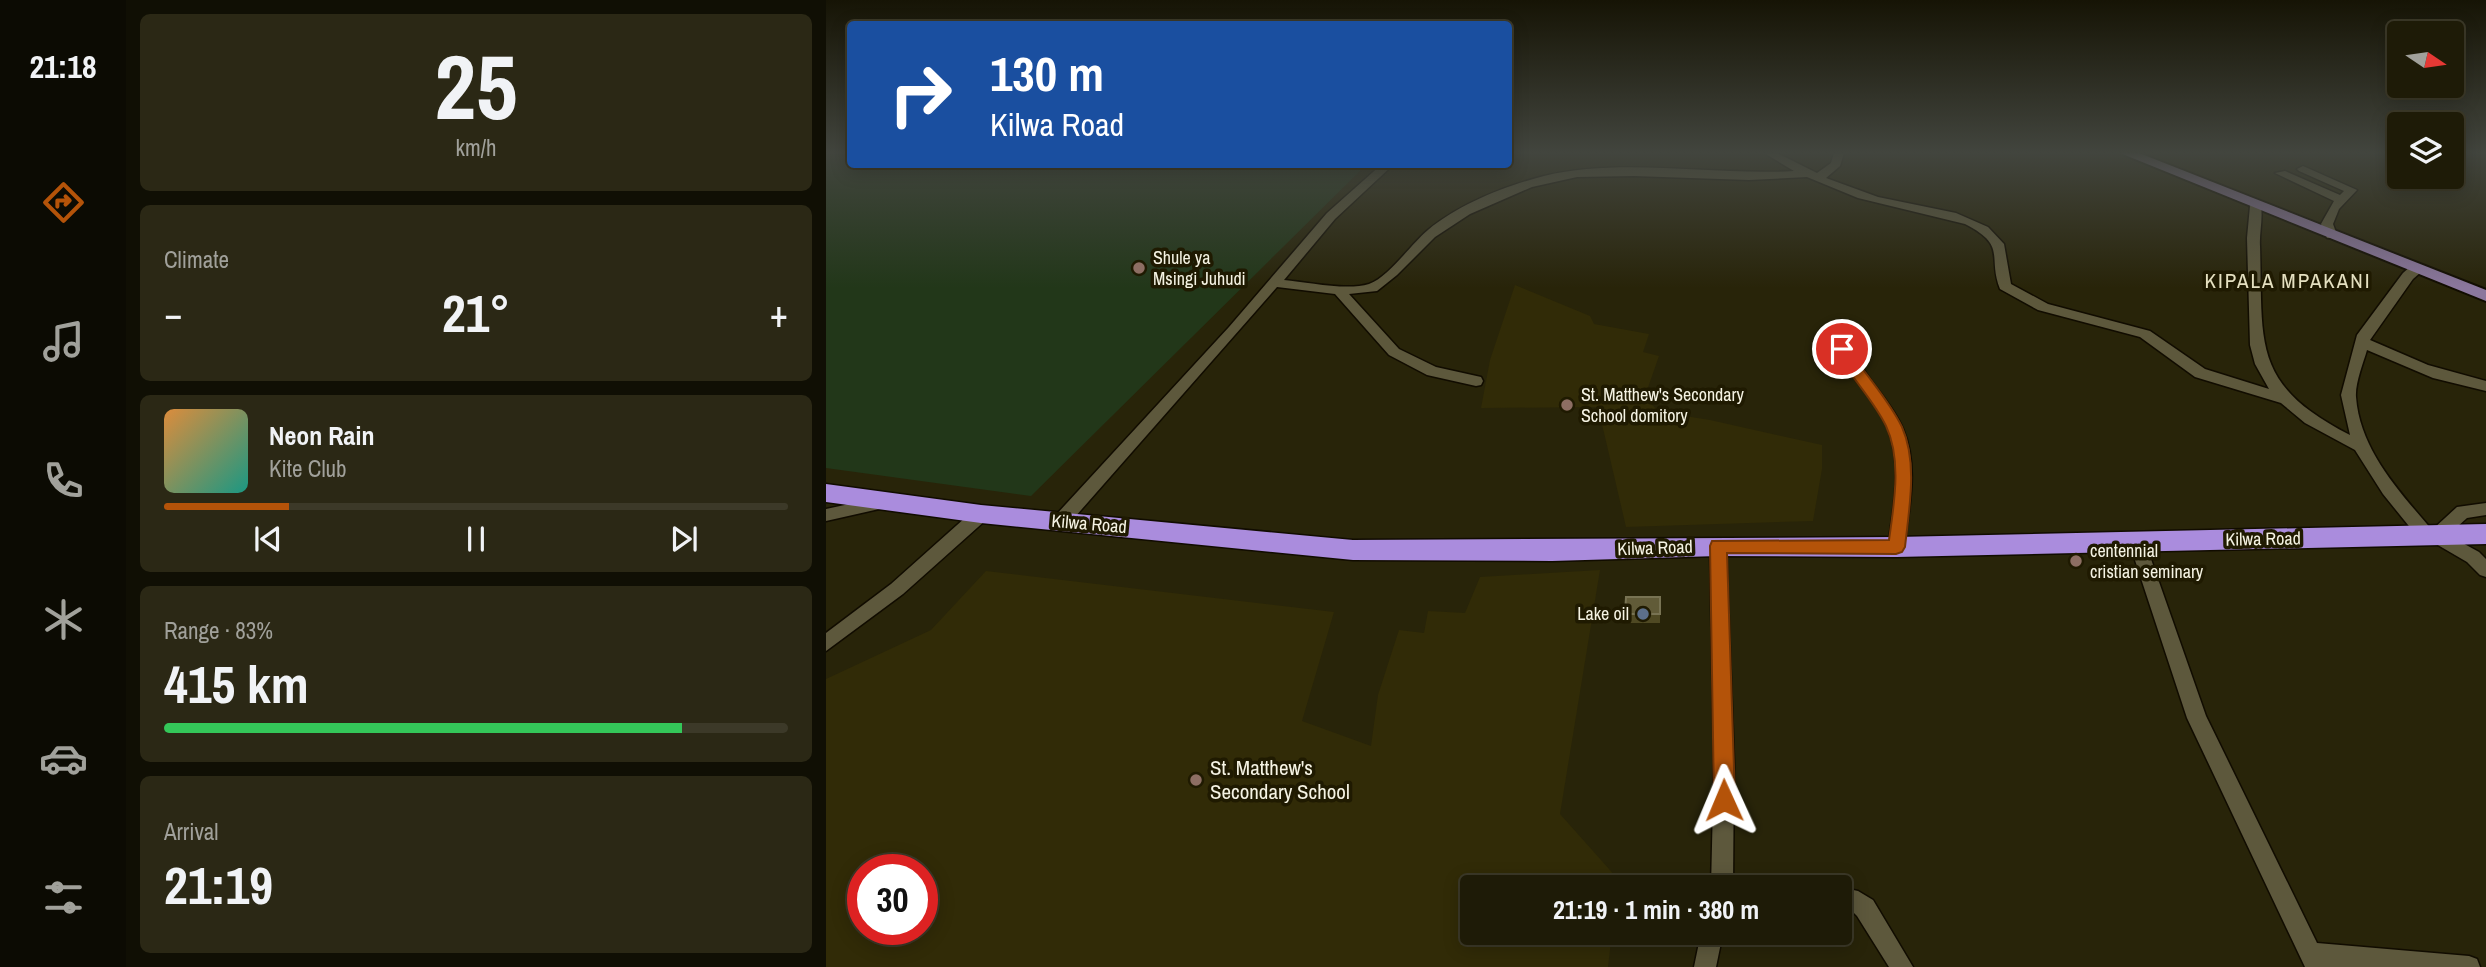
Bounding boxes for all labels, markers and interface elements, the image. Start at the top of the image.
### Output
north arrow [2387,21,2464,98]
map controls [2387,21,2464,189]
text: 25 [435,25,518,147]
text: 130 m [990,40,1104,106]
text: 21:18 [29,45,97,88]
icon: right [875,49,966,140]
text: Kilwa Road [990,103,1124,146]
button: layers [2387,112,2464,189]
text: km/h [456,132,496,163]
icon: directions [39,178,88,227]
text: Climate [164,244,229,275]
place label: Shule ya Msingi Juhudi [1153,245,1246,291]
marker: Shule ya Msingi Juhudi [1131,260,1147,276]
district label: KIPALA MPAKANI [2204,266,2372,295]
text: 21° [442,278,510,348]
text: − [164,288,182,339]
text: + [770,288,788,339]
icon: music [39,317,88,366]
pin [1812,319,1872,379]
icon: arrive [1823,330,1861,368]
place label: St. Matthew's Secondary School domitory [1581,382,1744,428]
marker: St. Matthew's Secondary School domitory [1559,397,1575,413]
text: Neon Rain [269,418,374,453]
text: Kite Club [269,453,347,484]
icon: phone [39,456,88,505]
street label: Kilwa Road [1050,508,1128,539]
icon: previous [249,520,287,558]
icon: pause [457,520,495,558]
icon: next [665,520,703,558]
street label: Kilwa Road [2225,525,2301,552]
street label: Kilwa Road [1617,534,1693,561]
place label: centennial cristian seminary [2090,538,2204,584]
marker: centennial cristian seminary [2068,553,2084,569]
icon: climate [39,595,88,644]
place label: Lake oil [1577,601,1629,626]
marker: Lake oil [1635,606,1651,622]
text: Range · 83% [164,615,273,646]
text: 415 km [164,649,309,719]
icon: car [39,734,88,783]
place label: St. Matthew's Secondary School [1210,753,1350,806]
position arrow [1687,763,1761,837]
marker: St. Matthew's Secondary School [1188,772,1204,788]
text: Arrival [164,816,219,847]
text: 21:19 [164,850,273,920]
speed limit sign: 30 [847,854,938,945]
icon: filters [39,873,88,922]
text: 21:19 · 1 min · 380 m [1553,892,1759,927]

